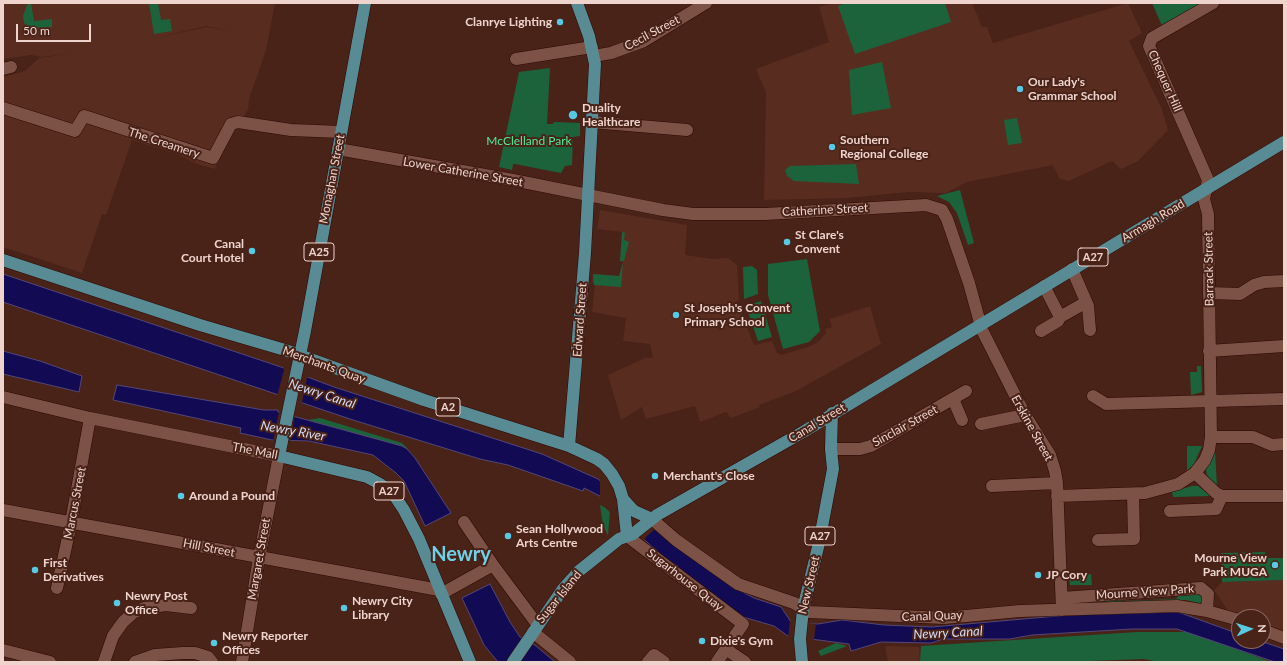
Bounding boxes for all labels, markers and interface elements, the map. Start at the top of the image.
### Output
street label: Cecil Street [622,12,682,54]
place label: Clanrye Lighting [465,15,552,29]
scale bar [18,16,93,42]
marker: Clanrye Lighting [555,17,565,27]
text: 50 m [23,23,50,38]
street label: Chequer Hill [1145,48,1185,114]
place label: Our Lady's Grammar School [1028,75,1117,103]
marker: Our Lady's Grammar School [1015,84,1025,94]
place label: Duality Healthcare [582,101,640,129]
marker: Duality Healthcare [567,109,579,121]
street label: The Creamery [126,125,202,161]
street label: Monaghan Street [316,133,348,225]
place label: Southern Regional College [840,133,928,161]
park label: McClelland Park [486,134,572,148]
marker: Southern Regional College [827,142,837,152]
street label: Lower Catherine Street [402,154,524,190]
street label: Armagh Road [1119,197,1187,245]
street label: Catherine Street [782,201,868,219]
place label: St Clare's Convent [795,228,844,256]
street label: Barrack Street [1201,232,1217,306]
place label: Canal Court Hotel [181,237,244,265]
marker: St Clare's Convent [782,237,792,247]
road number: A25 [304,243,334,261]
marker: Canal Court Hotel [247,246,257,256]
road number: A27 [1078,248,1108,266]
street label: Edward Street [570,282,590,358]
place label: St Joseph's Convent Primary School [684,301,790,329]
marker: St Joseph's Convent Primary School [671,310,681,320]
street label: Merchants Quay [281,343,367,387]
water label: Newry Canal [287,376,357,412]
street label: Erskine Street [1008,393,1056,463]
road number: A2 [436,398,460,416]
street label: Canal Street [786,400,848,446]
street label: Sinclair Street [870,402,940,450]
water label: Newry River [259,418,327,444]
street label: The Mall [231,440,279,462]
street label: Marcus Street [61,466,89,540]
place label: Merchant's Close [663,469,755,483]
marker: Merchant's Close [650,471,660,481]
road number: A27 [374,482,404,500]
place label: Around a Pound [189,489,275,503]
marker: Around a Pound [176,491,186,501]
street label: Margaret Street [245,517,273,601]
place label: Sean Hollywood Arts Centre [516,522,603,550]
road number: A27 [805,527,835,545]
marker: Sean Hollywood Arts Centre [503,531,513,541]
street label: Hill Street [182,536,236,560]
district label: Newry [431,543,491,567]
street label: Sugarhouse Quay [644,546,726,614]
place label: Mourne View Park MUGA [1194,551,1267,579]
street label: New Street [795,554,823,616]
place label: First Derivatives [43,556,104,584]
marker: Mourne View Park MUGA [1270,560,1280,570]
marker: First Derivatives [30,565,40,575]
street label: Sugar Island [533,568,585,626]
place label: JP Cory [1046,568,1087,582]
marker: JP Cory [1033,570,1043,580]
street label: Mourne View Park [1096,581,1194,603]
place label: Newry Post Office [125,589,188,617]
place label: Newry City Library [352,594,413,622]
marker: Newry Post Office [112,598,122,608]
marker: Newry City Library [339,603,349,613]
street label: Canal Quay [901,608,963,624]
north arrow [1231,609,1271,649]
water label: Newry Canal [913,623,983,643]
text: N [1256,624,1269,633]
place label: Newry Reporter Offices [222,629,308,657]
place label: Dixie's Gym [710,634,773,648]
marker: Dixie's Gym [697,636,707,646]
marker: Newry Reporter Offices [209,638,219,648]

